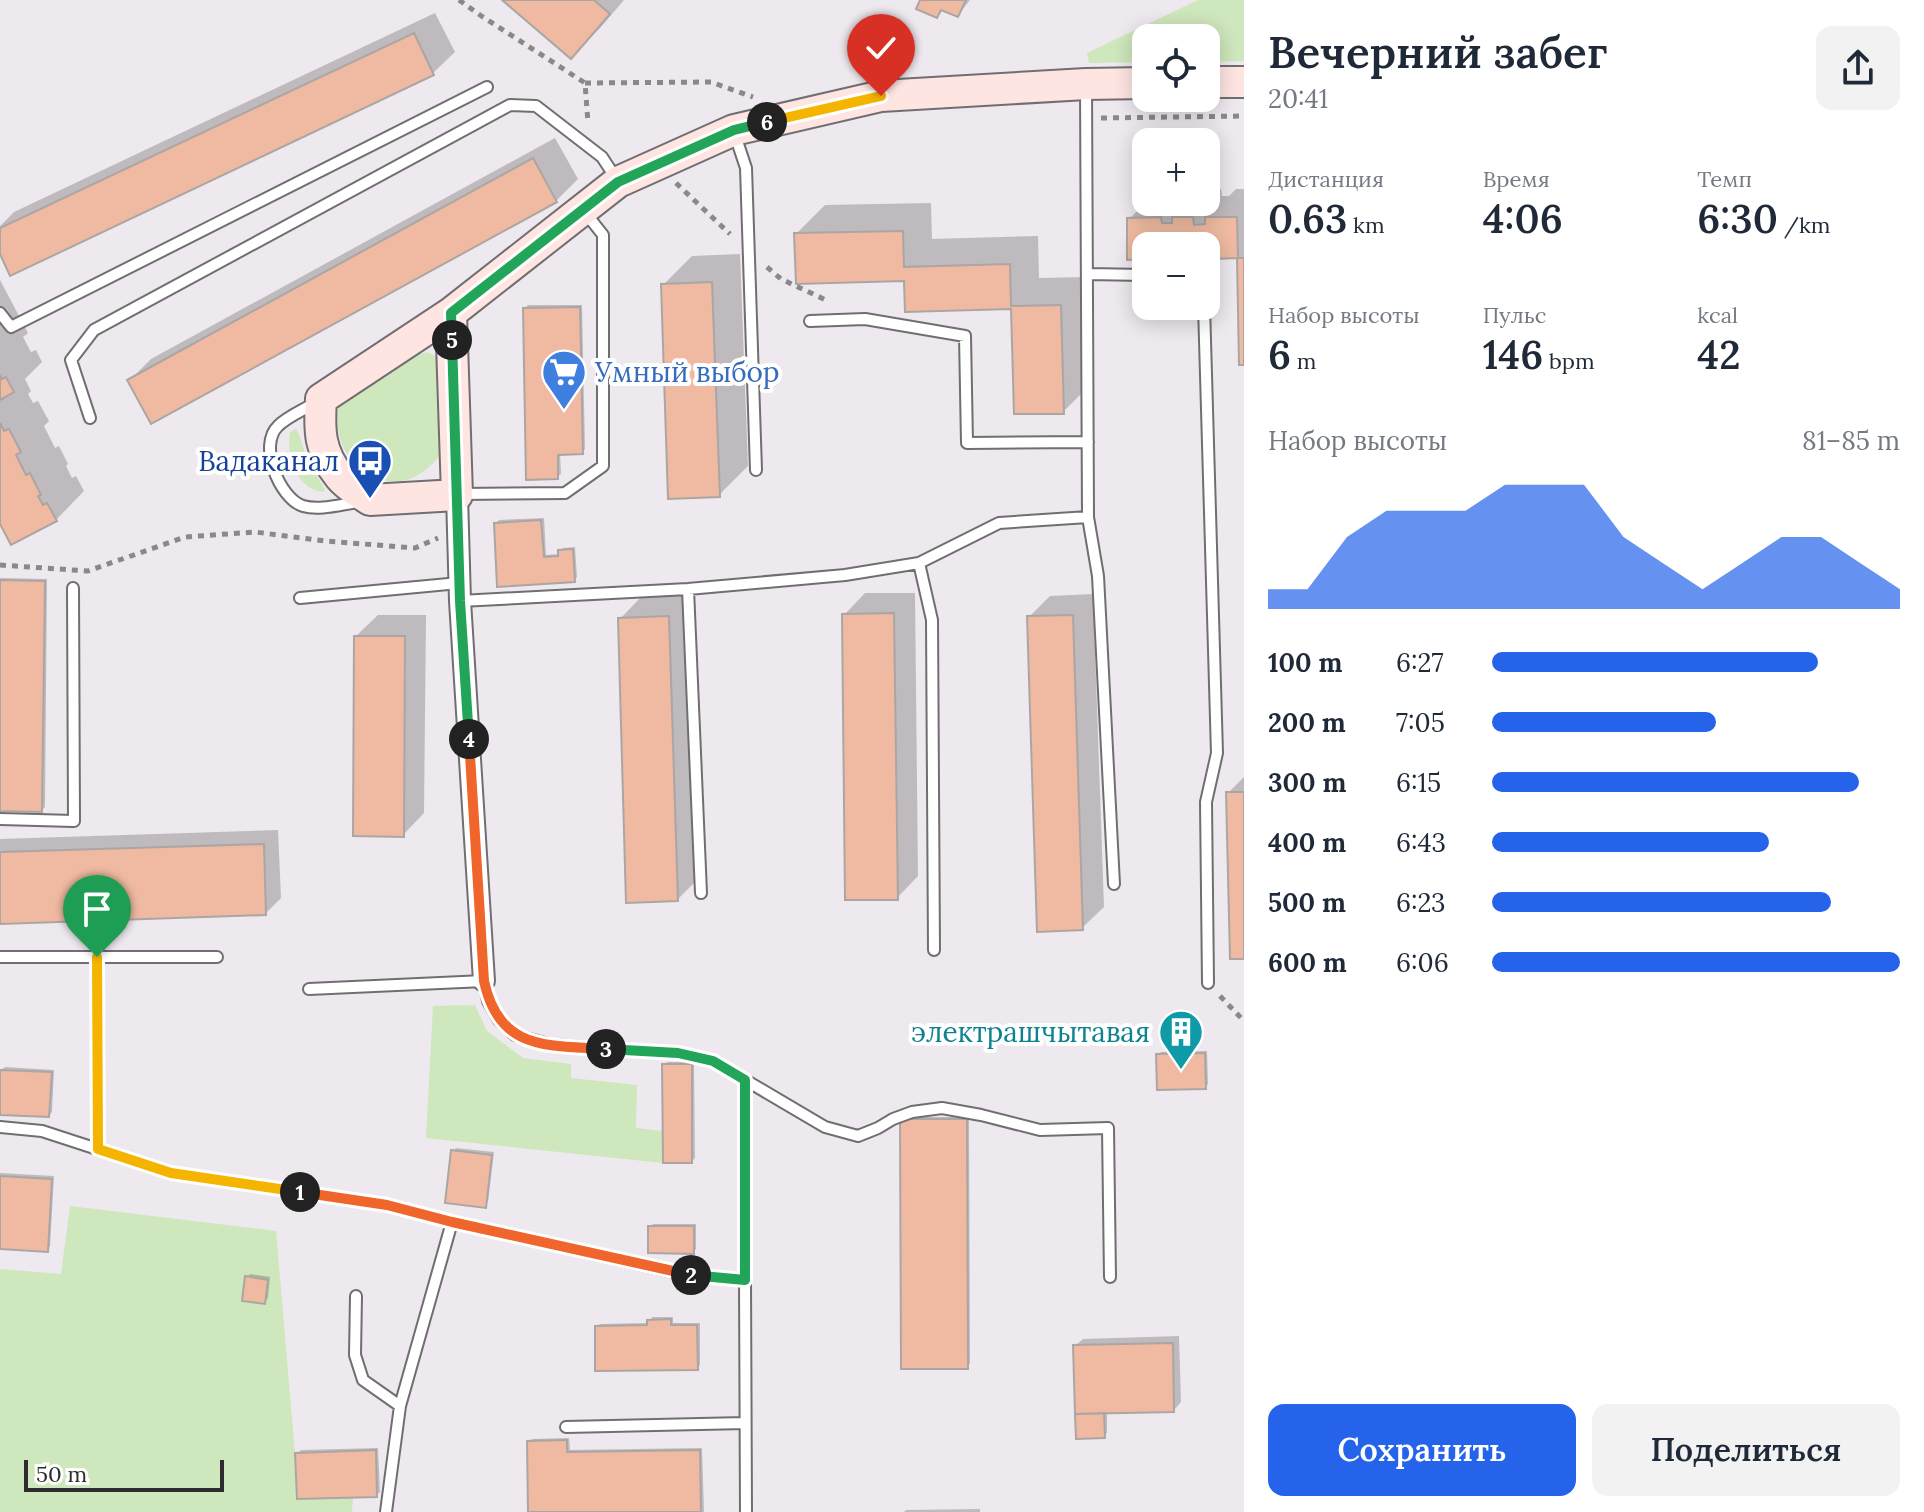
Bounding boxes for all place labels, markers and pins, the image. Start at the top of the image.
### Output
pin [847,14.0,915,96]
pin: 6 [747,102,787,142]
pin: 5 [432,320,472,360]
supermarket icon: Умный выбор [540,348,588,411]
place label: Умный выбор [594,354,780,390]
bus stop icon: Вадаканал [346,437,394,500]
place label: Вадаканал [198,443,339,479]
pin: 4 [449,719,489,759]
pin [63,875,131,957]
building icon: электрашчытавая [1157,1008,1205,1071]
place label: электрашчытавая [911,1014,1150,1050]
pin: 3 [586,1029,626,1069]
pin: 1 [280,1172,320,1212]
pin: 2 [671,1255,711,1295]

